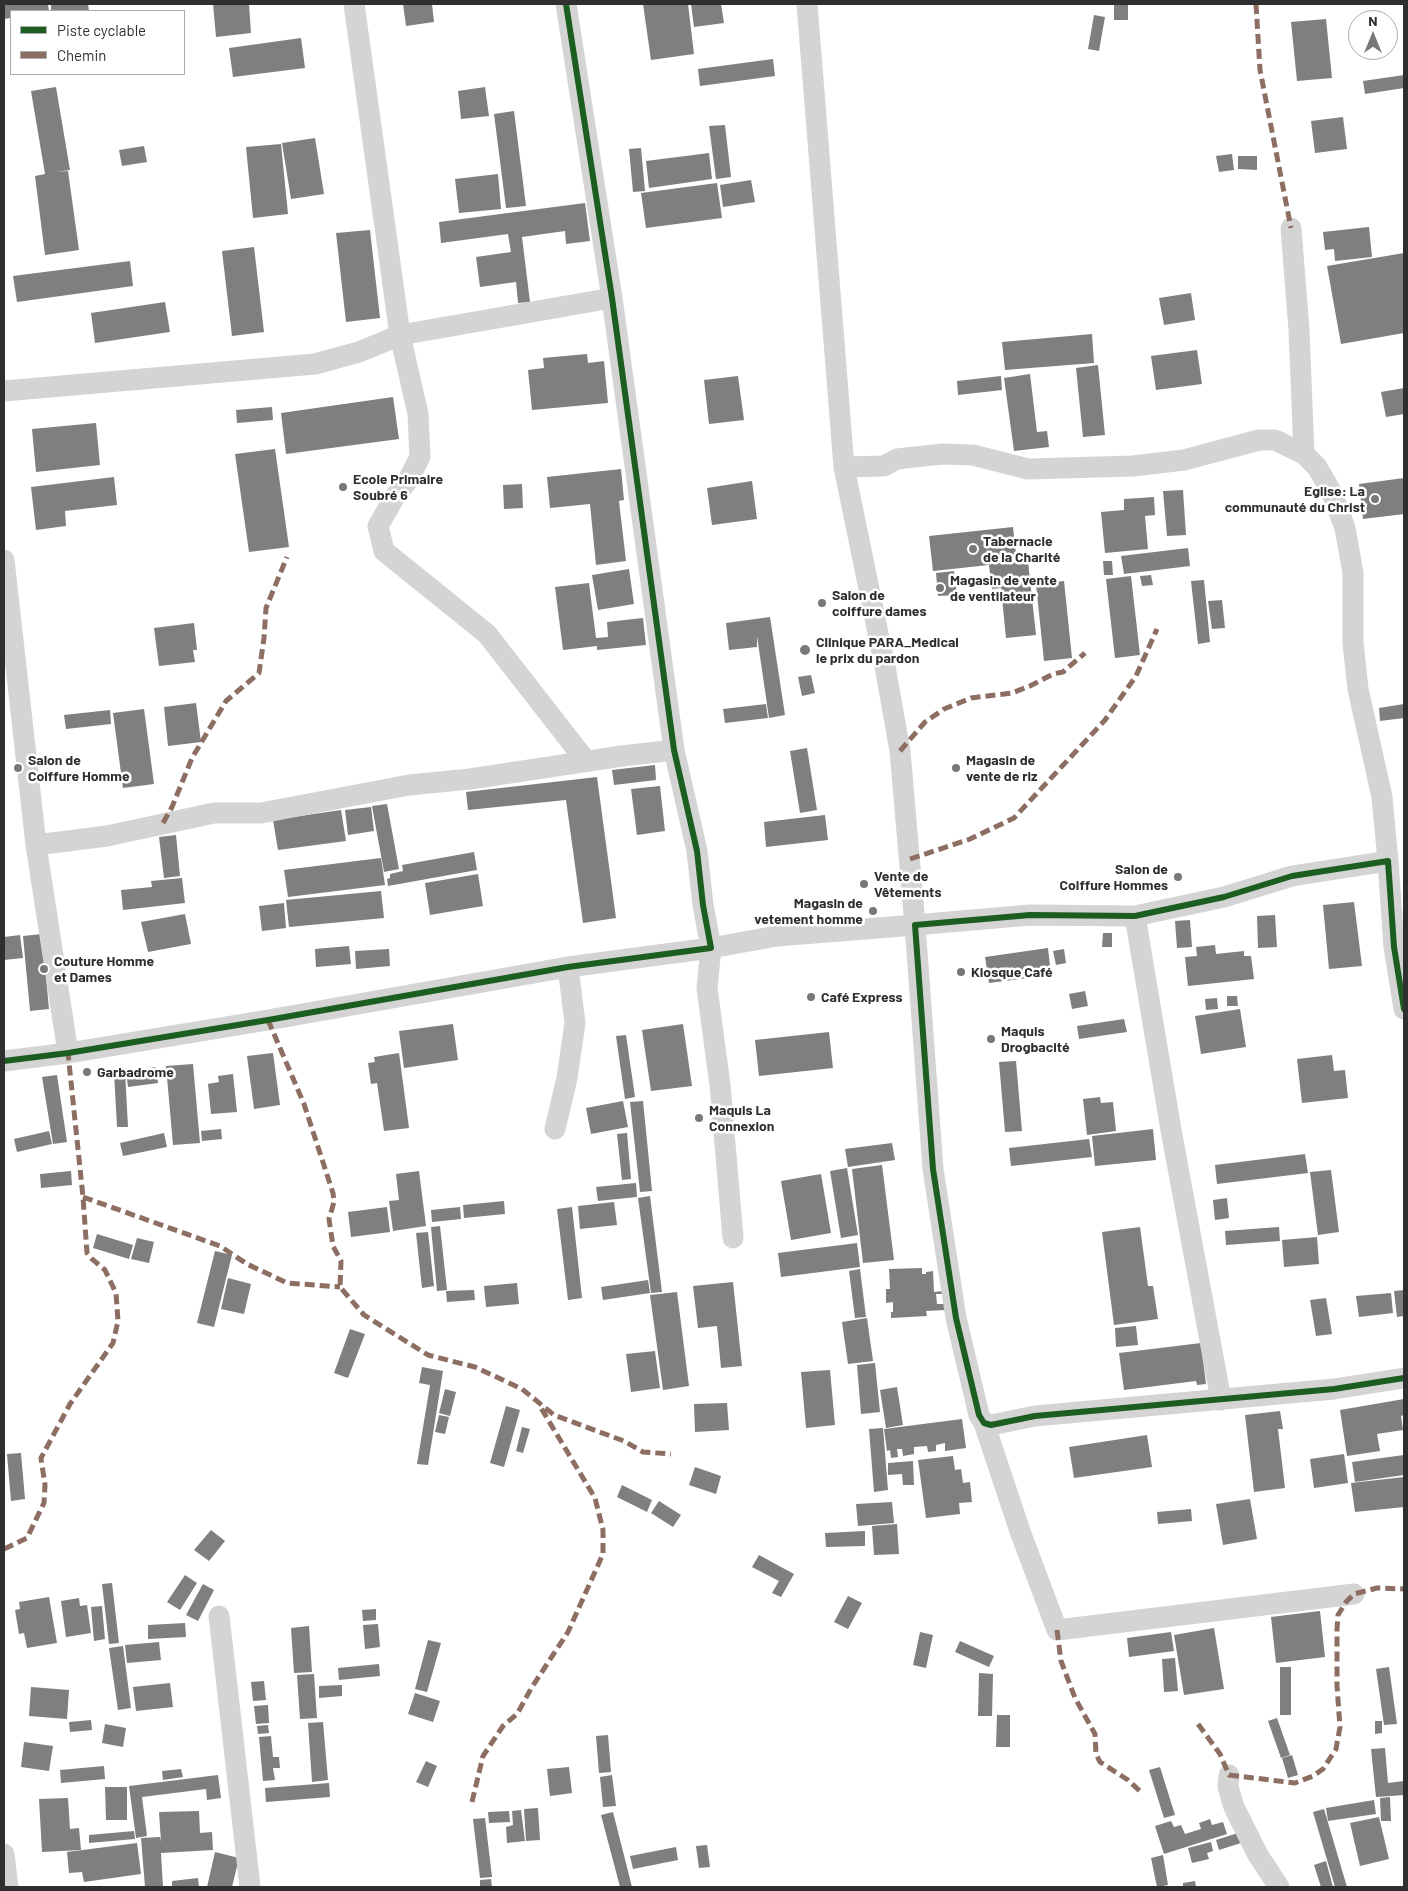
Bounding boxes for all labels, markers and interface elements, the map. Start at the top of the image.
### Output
legend [10,10,185,75]
north arrow [1348,10,1398,60]
text: N [1368,12,1378,29]
text: Piste cyclable [57,21,146,39]
text: Chemin [57,46,106,64]
place label: Ecole Primaire Soubré 6 [353,471,443,504]
marker: Ecole Primaire Soubré 6 [337,481,349,493]
place label: Eglise: La communauté du Christ [1225,483,1365,516]
marker: Eglise: La communauté du Christ [1369,493,1381,505]
place label: Tabernacle de la Charité [983,533,1060,566]
marker: Tabernacle de la Charité [967,543,979,555]
place label: Magasin de vente de ventilateur [950,572,1057,604]
marker: Magasin de vente de ventilateur [934,582,946,594]
place label: Salon de coiffure dames [832,587,926,620]
marker: Salon de coiffure dames [816,597,828,609]
place label: Clinique PARA_Medical le prix du pardon [816,634,959,666]
marker: Clinique PARA_Medical le prix du pardon [798,643,812,657]
place label: Salon de Coiffure Homme [28,752,130,784]
place label: Magasin de vente de riz [966,752,1038,784]
marker: Salon de Coiffure Homme [12,762,24,774]
marker: Magasin de vente de riz [950,762,962,774]
place label: Salon de Coiffure Hommes [1060,861,1168,894]
place label: Vente de Vêtements [874,868,941,900]
marker: Salon de Coiffure Hommes [1172,871,1184,883]
marker: Vente de Vêtements [858,878,870,890]
place label: Magasin de vetement homme [754,895,863,928]
marker: Magasin de vetement homme [867,905,879,917]
place label: Couture Homme et Dames [54,953,154,986]
marker: Couture Homme et Dames [38,963,50,975]
place label: Kiosque Café [971,964,1052,980]
marker: Kiosque Café [955,966,967,978]
place label: Café Express [821,989,902,1005]
marker: Café Express [805,991,817,1003]
place label: Maquis Drogbacité [1001,1023,1070,1056]
marker: Maquis Drogbacité [985,1033,997,1045]
place label: Garbadrome [97,1064,174,1080]
marker: Garbadrome [81,1066,93,1078]
place label: Maquis La Connexion [709,1102,774,1134]
marker: Maquis La Connexion [693,1112,705,1124]

